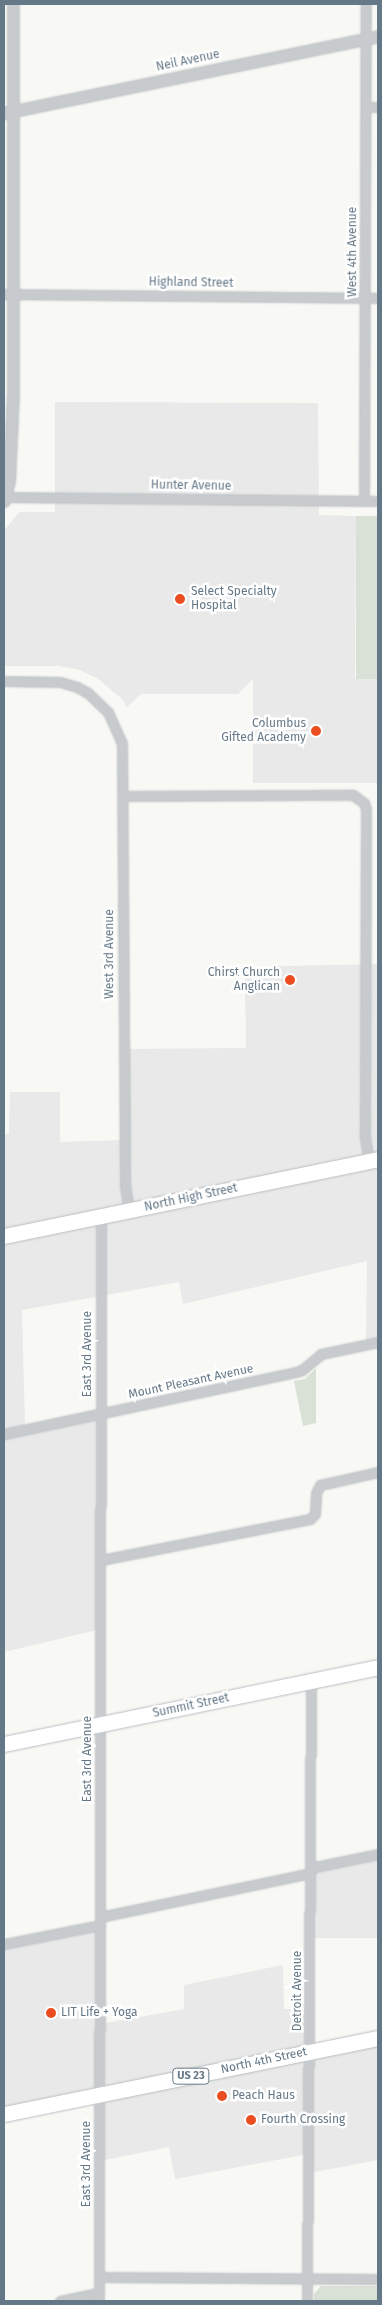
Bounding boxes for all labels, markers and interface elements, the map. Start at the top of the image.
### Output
street label: Neil Avenue [155,47,221,75]
street label: West 4th Avenue [346,207,360,297]
street label: Highland Street [149,275,233,291]
street label: Hunter Avenue [151,478,231,494]
place label: Select Specialty Hospital [191,585,277,613]
marker: Select Specialty Hospital [173,592,187,606]
place label: Columbus Gifted Academy [221,717,306,745]
marker: Columbus Gifted Academy [310,725,322,737]
street label: West 3rd Avenue [103,909,117,999]
place label: Chirst Church Anglican [208,966,280,994]
marker: Chirst Church Anglican [284,974,296,986]
street label: North High Street [143,1181,239,1215]
street label: East 3rd Avenue [81,1311,95,1397]
street label: Mount Pleasant Avenue [127,1362,255,1402]
street label: Summit Street [152,1691,230,1721]
street label: East 3rd Avenue [81,1716,95,1802]
street label: Detroit Avenue [291,1951,305,2031]
place label: LIT Life + Yoga [61,2006,137,2020]
marker: LIT Life + Yoga [45,2007,57,2019]
street label: North 4th Street [220,2045,308,2077]
road number: US 23 [172,2068,210,2084]
place label: Peach Haus [232,2089,295,2103]
marker: Peach Haus [216,2090,228,2102]
place label: Fourth Crossing [261,2113,345,2127]
marker: Fourth Crossing [245,2114,257,2126]
street label: East 3rd Avenue [80,2121,94,2207]

